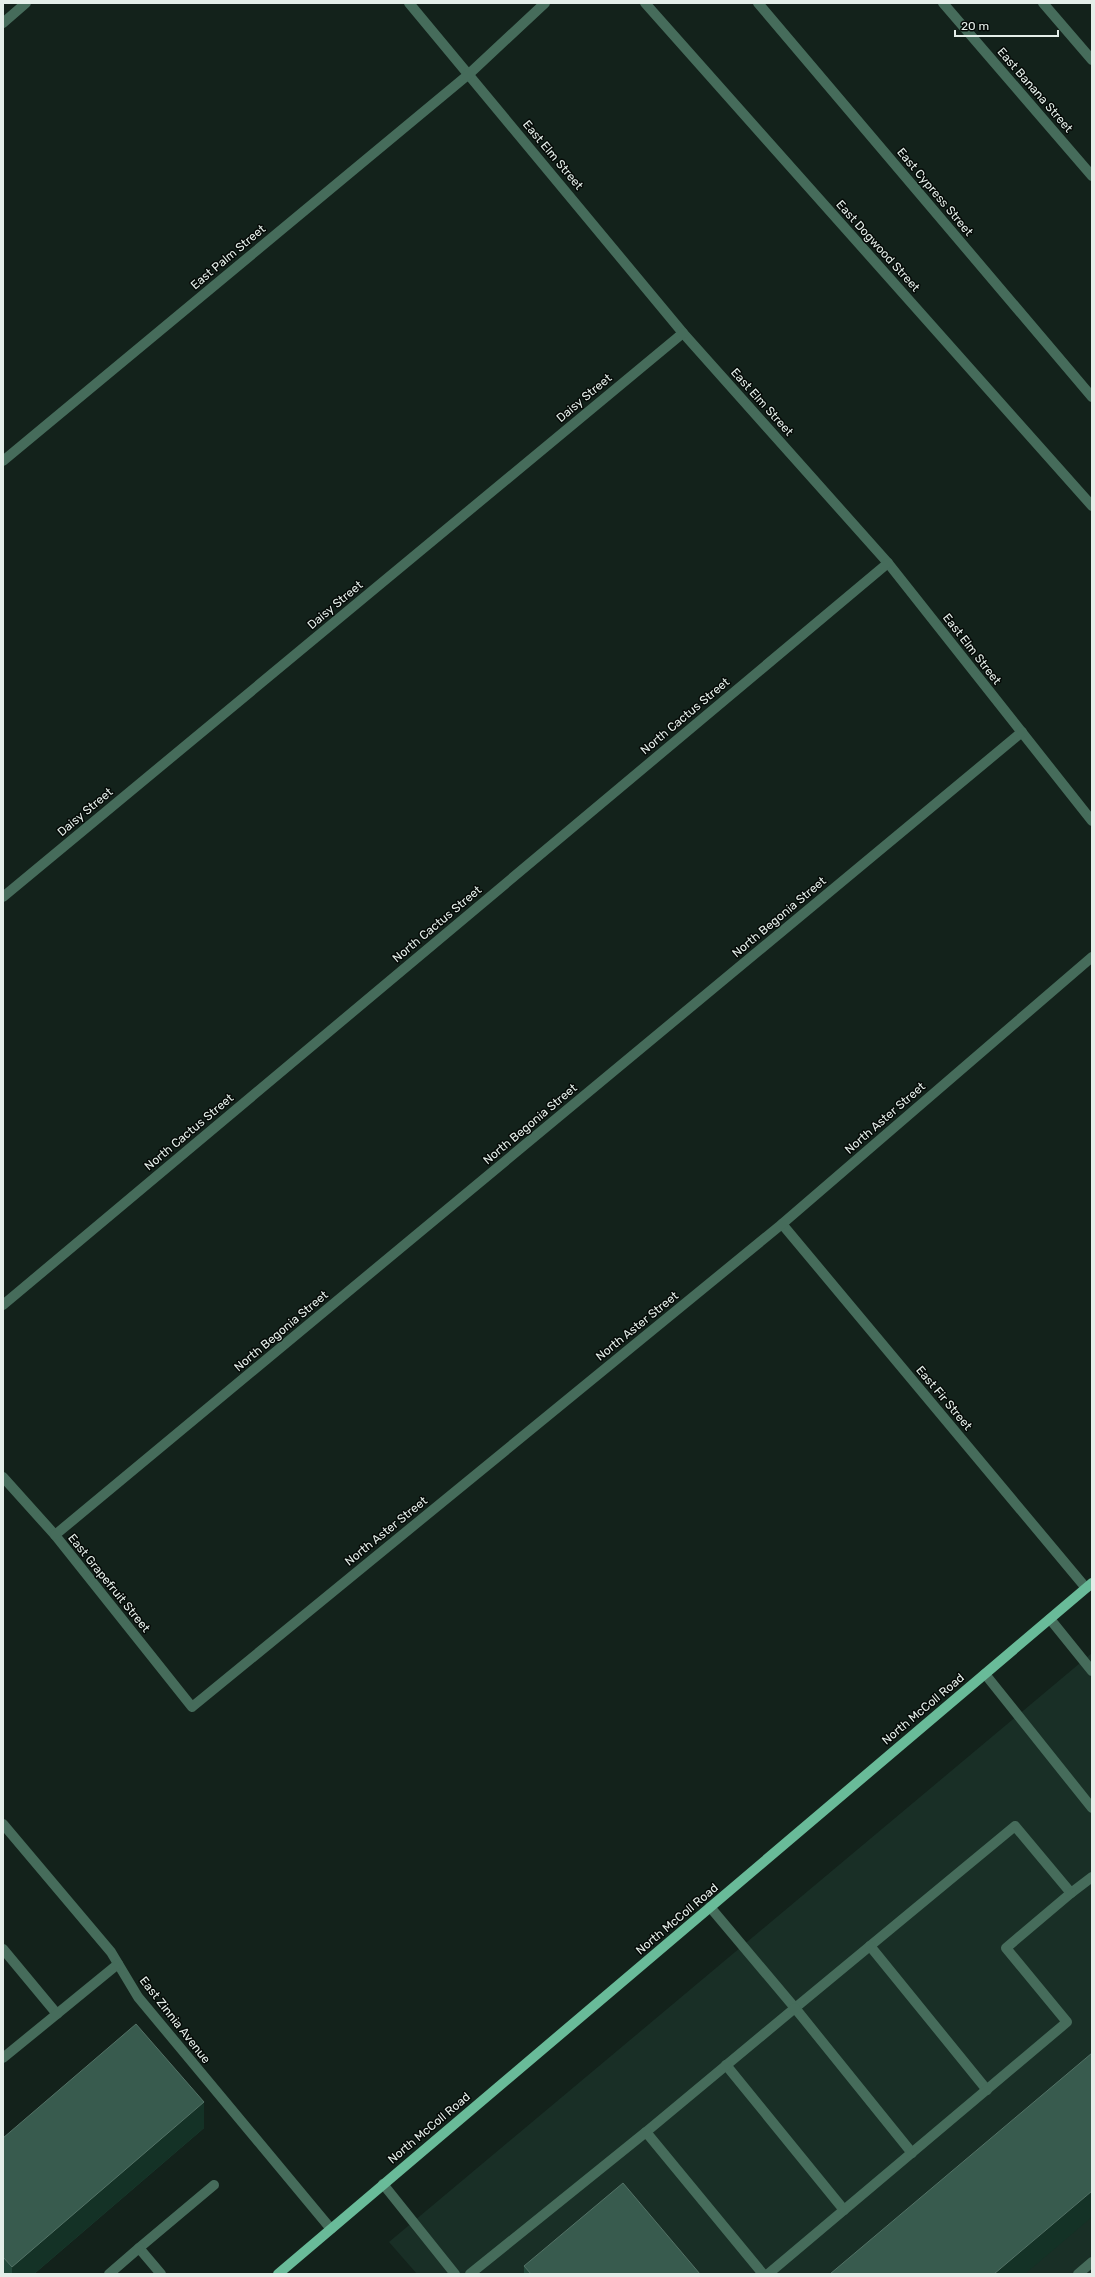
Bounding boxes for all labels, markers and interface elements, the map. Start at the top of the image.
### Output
scale bar [955,12,1058,38]
text: 20 m [961,19,989,33]
street label: East Banana Street [994,45,1076,135]
street label: East Elm Street [520,118,586,193]
street label: East Cypress Street [894,145,976,239]
street label: East Dogwood Street [833,197,923,295]
street label: East Palm Street [188,222,268,292]
street label: East Elm Street [728,365,796,439]
street label: Daisy Street [554,371,615,425]
street label: Daisy Street [305,578,366,632]
street label: East Elm Street [940,611,1004,687]
street label: North Cactus Street [638,675,732,757]
street label: Daisy Street [55,785,116,839]
street label: North Begonia Street [729,874,829,960]
street label: North Cactus Street [390,883,484,965]
street label: North Aster Street [842,1079,928,1157]
street label: North Begonia Street [480,1081,580,1167]
street label: North Cactus Street [142,1091,236,1173]
street label: North Begonia Street [231,1288,331,1374]
street label: North Aster Street [593,1288,681,1364]
street label: East Fir Street [913,1363,975,1433]
street label: North Aster Street [342,1493,430,1569]
street label: East Grapefruit Street [65,1531,153,1635]
street label: North McColl Road [879,1671,967,1747]
street label: North McColl Road [633,1881,721,1957]
street label: East Zinnia Avenue [137,1974,213,2066]
street label: North McColl Road [385,2090,473,2166]

